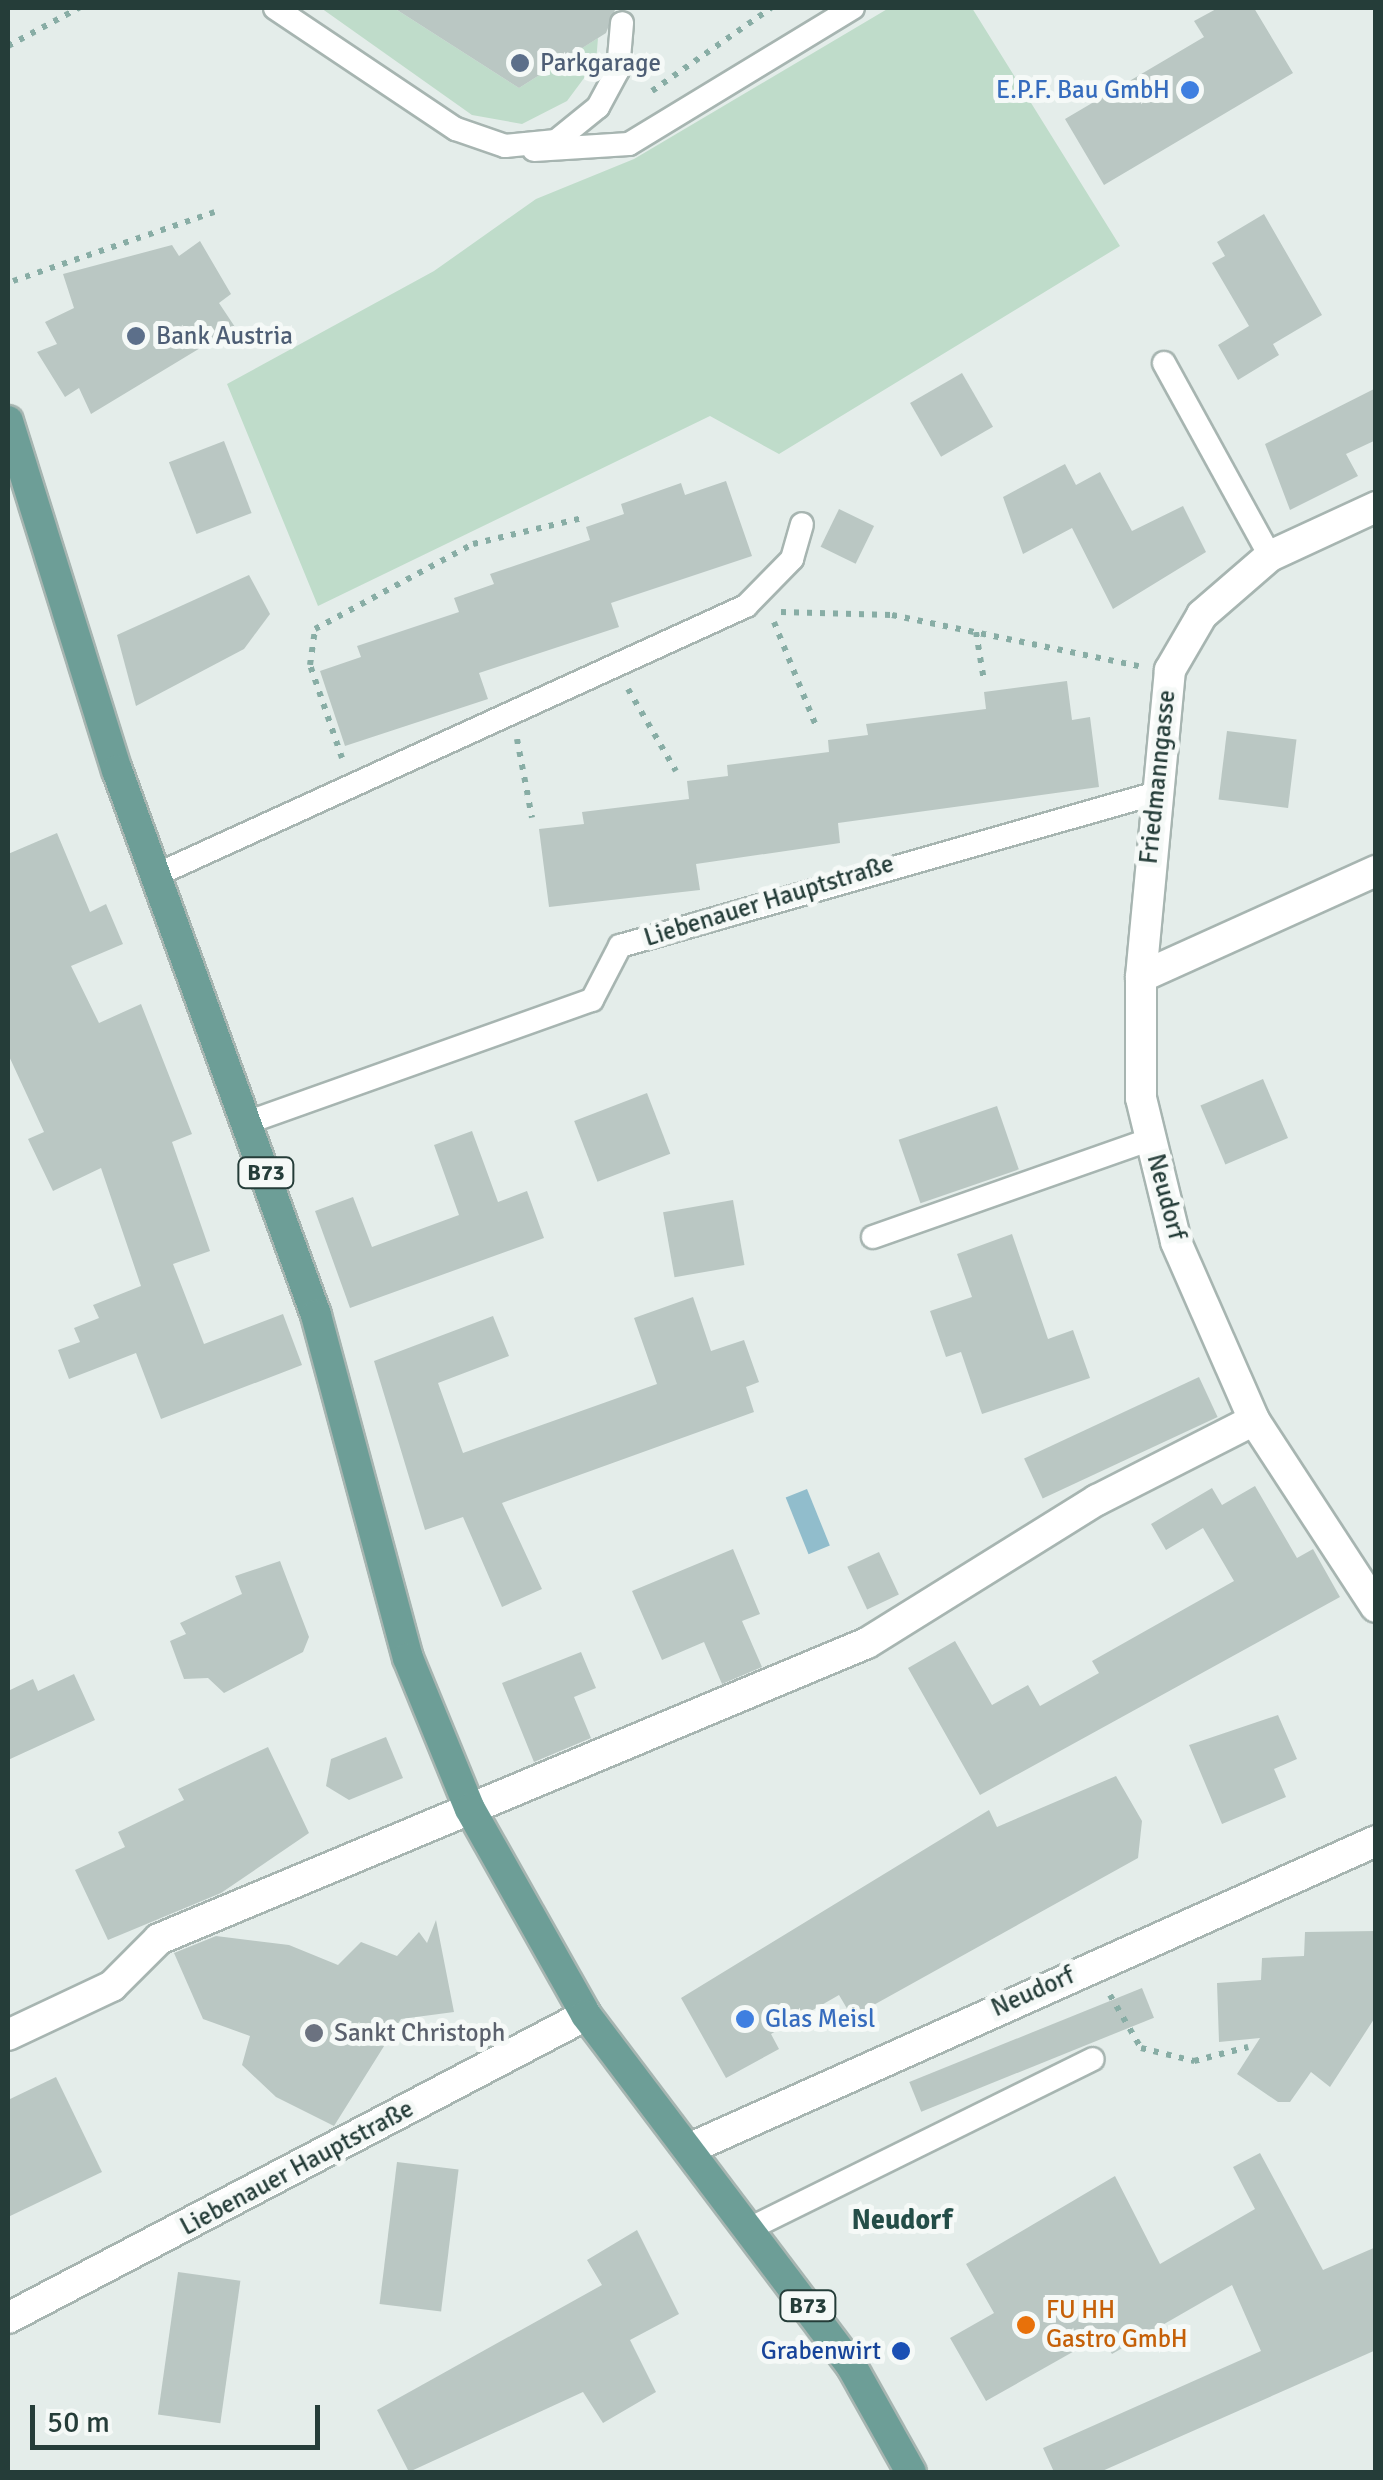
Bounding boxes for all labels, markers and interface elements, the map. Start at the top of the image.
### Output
place label: Parkgarage [540,48,661,78]
marker: Parkgarage [509,52,531,74]
place label: E.P.F. Bau GmbH [996,75,1170,105]
marker: E.P.F. Bau GmbH [1179,79,1201,101]
place label: Bank Austria [156,321,293,351]
marker: Bank Austria [125,325,147,347]
street label: Friedmanngasse [1134,689,1182,865]
street label: Liebenauer Hauptstraße [641,849,897,953]
street label: Neudorf [1140,1151,1192,1243]
road number: B73 [236,1156,296,1190]
street label: Neudorf [987,1960,1079,2024]
place label: Glas Meisl [765,2004,875,2034]
marker: Glas Meisl [734,2008,756,2030]
place label: Sankt Christoph [334,2018,505,2048]
marker: Sankt Christoph [303,2022,325,2044]
street label: Liebenauer Hauptstraße [175,2094,419,2242]
district label: Neudorf [852,2203,952,2237]
road number: B73 [778,2289,838,2323]
place label: FU HH Gastro GmbH [1046,2296,1188,2355]
marker: FU HH Gastro GmbH [1015,2314,1037,2336]
place label: Grabenwirt [761,2336,881,2366]
marker: Grabenwirt [890,2340,912,2362]
scale bar [35,2385,325,2447]
text: 50 m [47,2404,110,2441]

